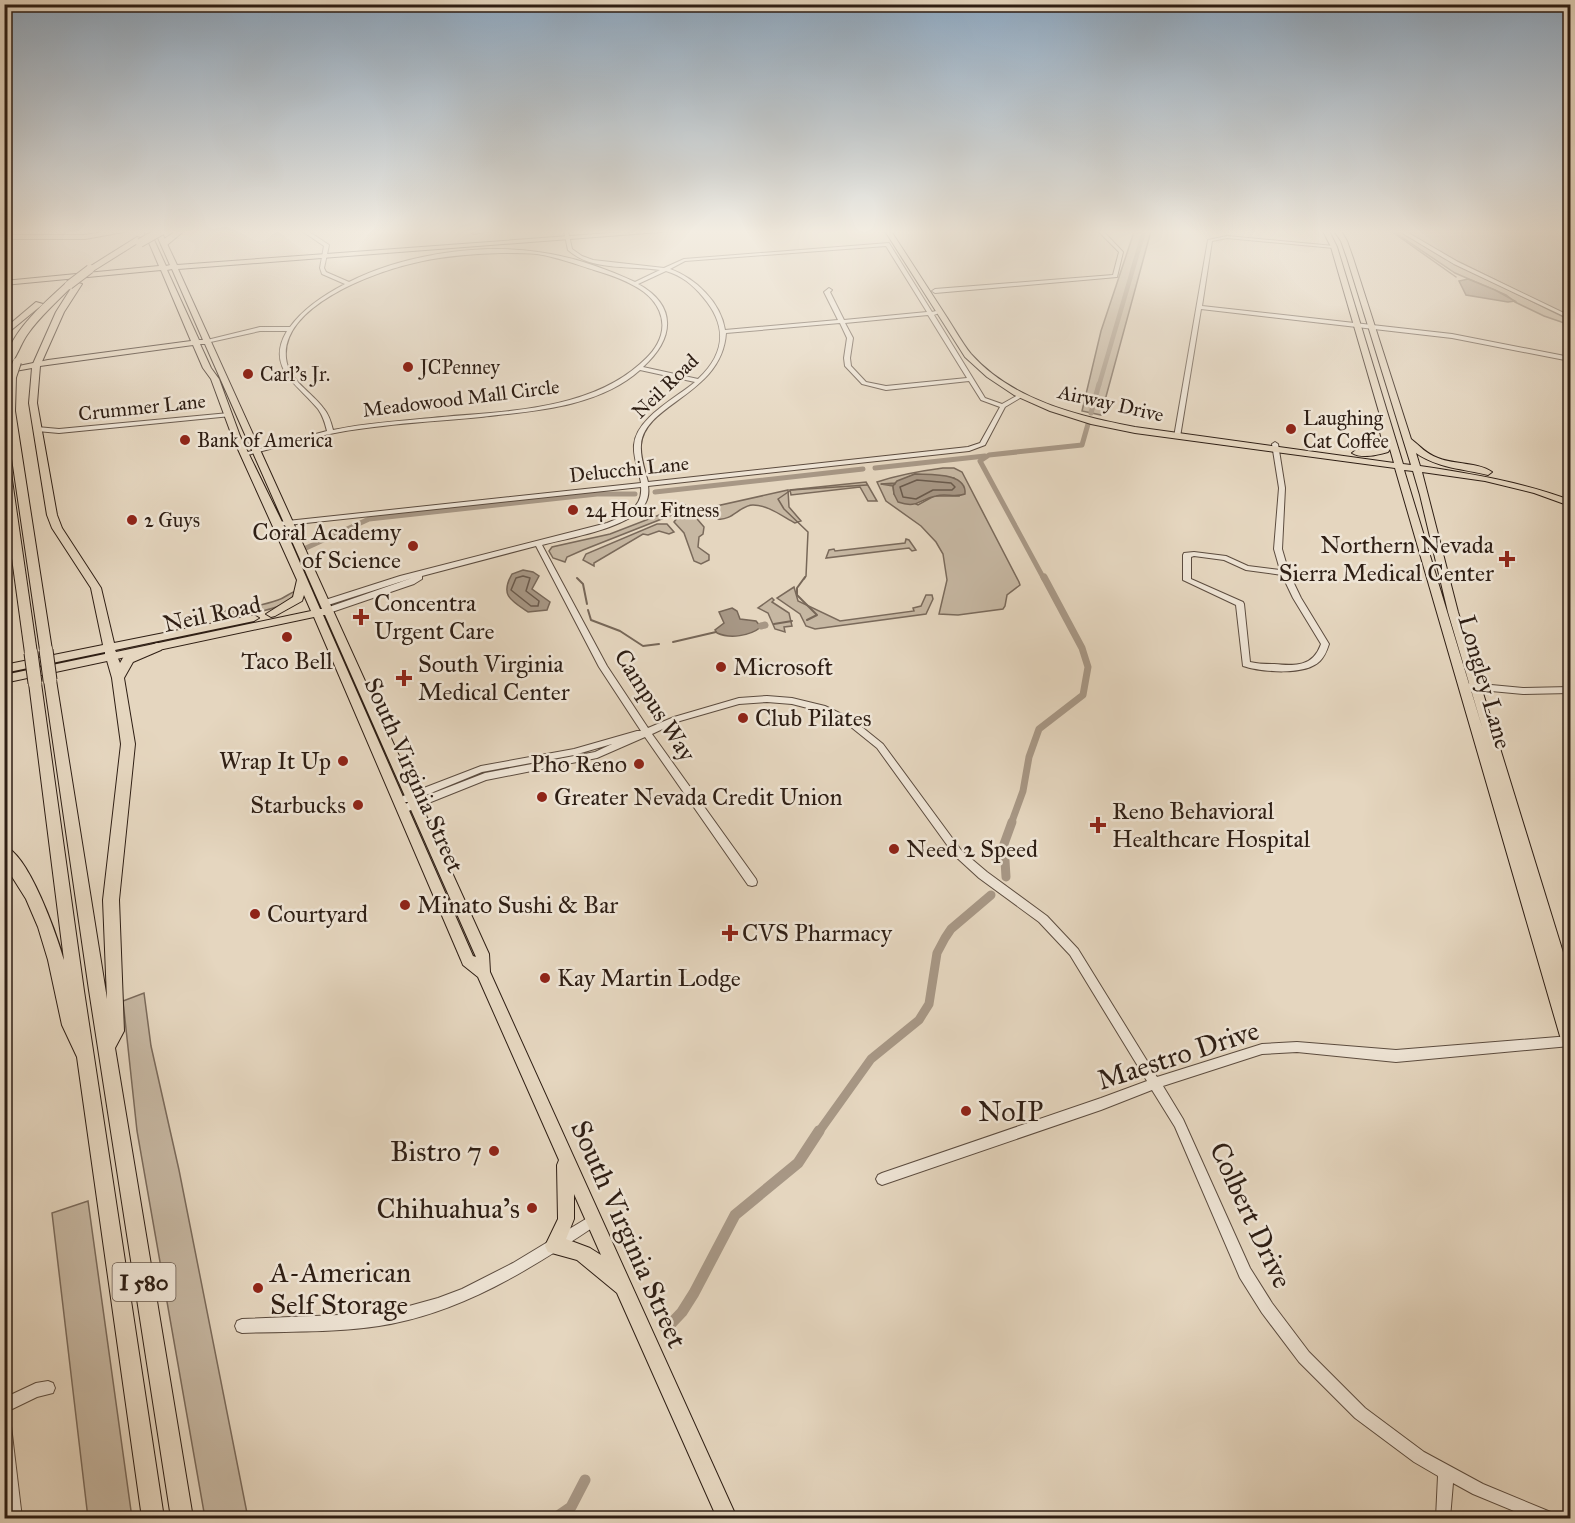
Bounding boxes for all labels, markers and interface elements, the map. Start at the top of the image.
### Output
street label: Neil Road [627,349,703,423]
place label: JCPenney [418,355,501,380]
marker: JCPenney [401,360,415,374]
place label: Carl's Jr. [260,362,330,387]
marker: Carl's Jr. [241,367,255,381]
street label: Meadowood Mall Circle [361,374,561,422]
street label: Airway Drive [1055,379,1166,427]
street label: Crummer Lane [77,388,207,426]
place label: Laughing Cat Coffee [1303,406,1389,453]
marker: Laughing Cat Coffee [1284,422,1298,436]
place label: Bank of America [197,428,333,452]
marker: Bank of America [178,433,192,447]
street label: Delucchi Lane [568,451,690,487]
place label: 24 Hour Fitness [585,498,719,522]
marker: 24 Hour Fitness [566,503,580,517]
place label: 2 Guys [144,508,200,532]
marker: 2 Guys [125,513,139,527]
place label: Coral Academy of Science [252,517,402,575]
place label: Northern Nevada Sierra Medical Center [1279,530,1495,588]
marker: Coral Academy of Science [406,539,420,553]
marker: Northern Nevada Sierra Medical Center [1498,550,1516,568]
place label: Concentra Urgent Care [374,588,494,646]
street label: Neil Road [160,589,264,639]
marker: Concentra Urgent Care [352,608,370,626]
street label: Longley Lane [1452,612,1518,752]
marker: Taco Bell [280,630,294,644]
street label: Campus Way [608,643,703,768]
place label: Taco Bell [241,646,333,676]
place label: South Virginia Medical Center [418,649,570,707]
place label: Microsoft [733,652,834,682]
marker: Microsoft [714,660,728,674]
marker: South Virginia Medical Center [395,669,413,687]
street label: South Virginia Street [357,673,471,878]
place label: Club Pilates [755,703,872,733]
marker: Club Pilates [736,711,750,725]
place label: Wrap It Up [219,746,331,776]
place label: Pho Reno [531,749,627,779]
marker: Wrap It Up [336,754,350,768]
marker: Pho Reno [632,757,646,771]
place label: Greater Nevada Credit Union [554,782,842,812]
place label: Starbucks [250,790,346,820]
marker: Greater Nevada Credit Union [535,790,549,804]
place label: Reno Behavioral Healthcare Hospital [1112,796,1311,854]
marker: Starbucks [351,798,365,812]
marker: Reno Behavioral Healthcare Hospital [1089,816,1107,834]
place label: Need 2 Speed [906,834,1038,864]
marker: Need 2 Speed [887,842,901,856]
place label: Minato Sushi & Bar [417,890,618,920]
marker: Minato Sushi & Bar [398,898,412,912]
place label: Courtyard [267,899,368,929]
marker: Courtyard [248,907,262,921]
place label: CVS Pharmacy [742,918,893,948]
marker: CVS Pharmacy [723,926,737,940]
place label: Kay Martin Lodge [557,963,741,993]
marker: Kay Martin Lodge [538,971,552,985]
street label: Maestro Drive [1093,1012,1263,1098]
place label: NoIP [978,1094,1043,1129]
marker: NoIP [959,1104,973,1118]
street label: South Virginia Street [563,1115,695,1353]
place label: Bistro 7 [390,1134,482,1169]
street label: Colbert Drive [1202,1136,1300,1294]
marker: Bistro 7 [487,1144,501,1158]
place label: Chihuahua's [376,1191,520,1226]
marker: Chihuahua's [525,1201,539,1215]
place label: A-American Self Storage [269,1255,411,1322]
road number: I 580 [112,1263,176,1301]
marker: A-American Self Storage [251,1281,265,1295]

